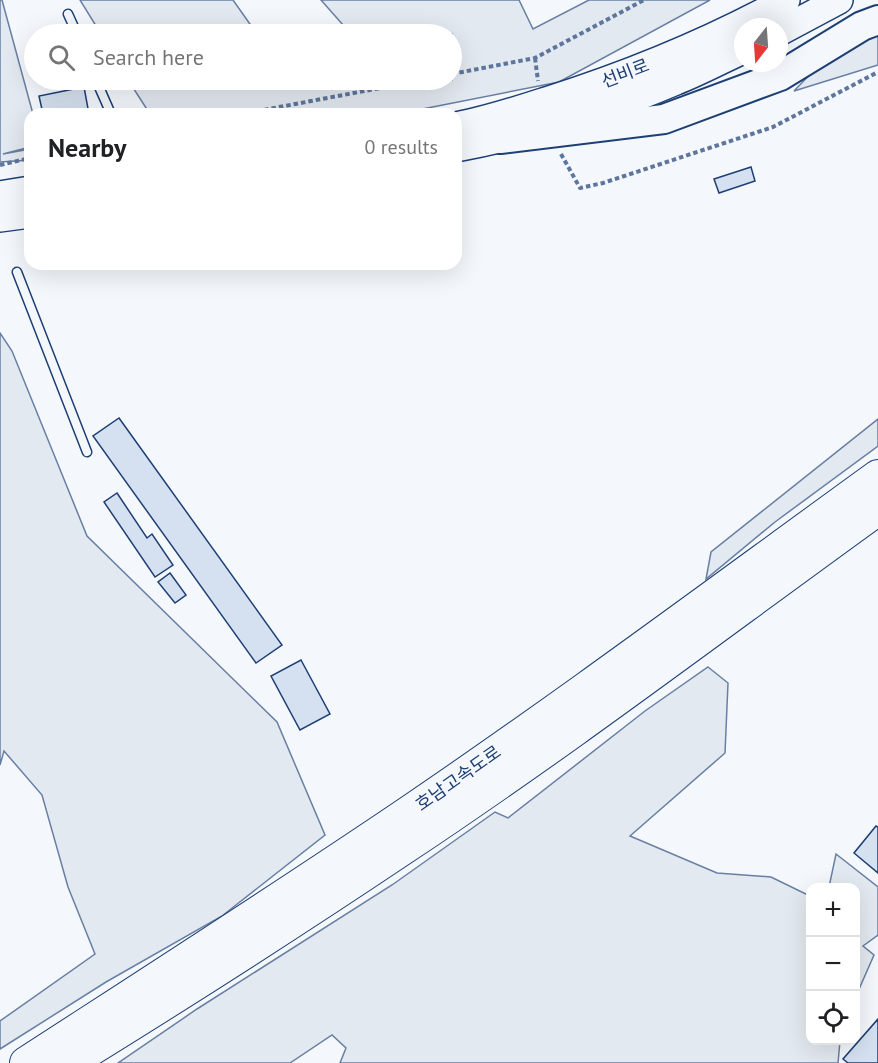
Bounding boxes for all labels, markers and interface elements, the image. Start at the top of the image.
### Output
north arrow [734,18,788,72]
search box [24,24,462,90]
icon: search [45,41,78,74]
text: Search here [93,43,204,71]
street label: 선비로 [598,53,652,93]
text: Nearby [48,131,126,164]
text: 0 results [365,134,438,160]
street label: 호남고속도로 [411,740,505,816]
map controls [806,883,860,1045]
button: + [806,883,860,937]
button: − [806,937,860,991]
button: locate [806,991,860,1045]

